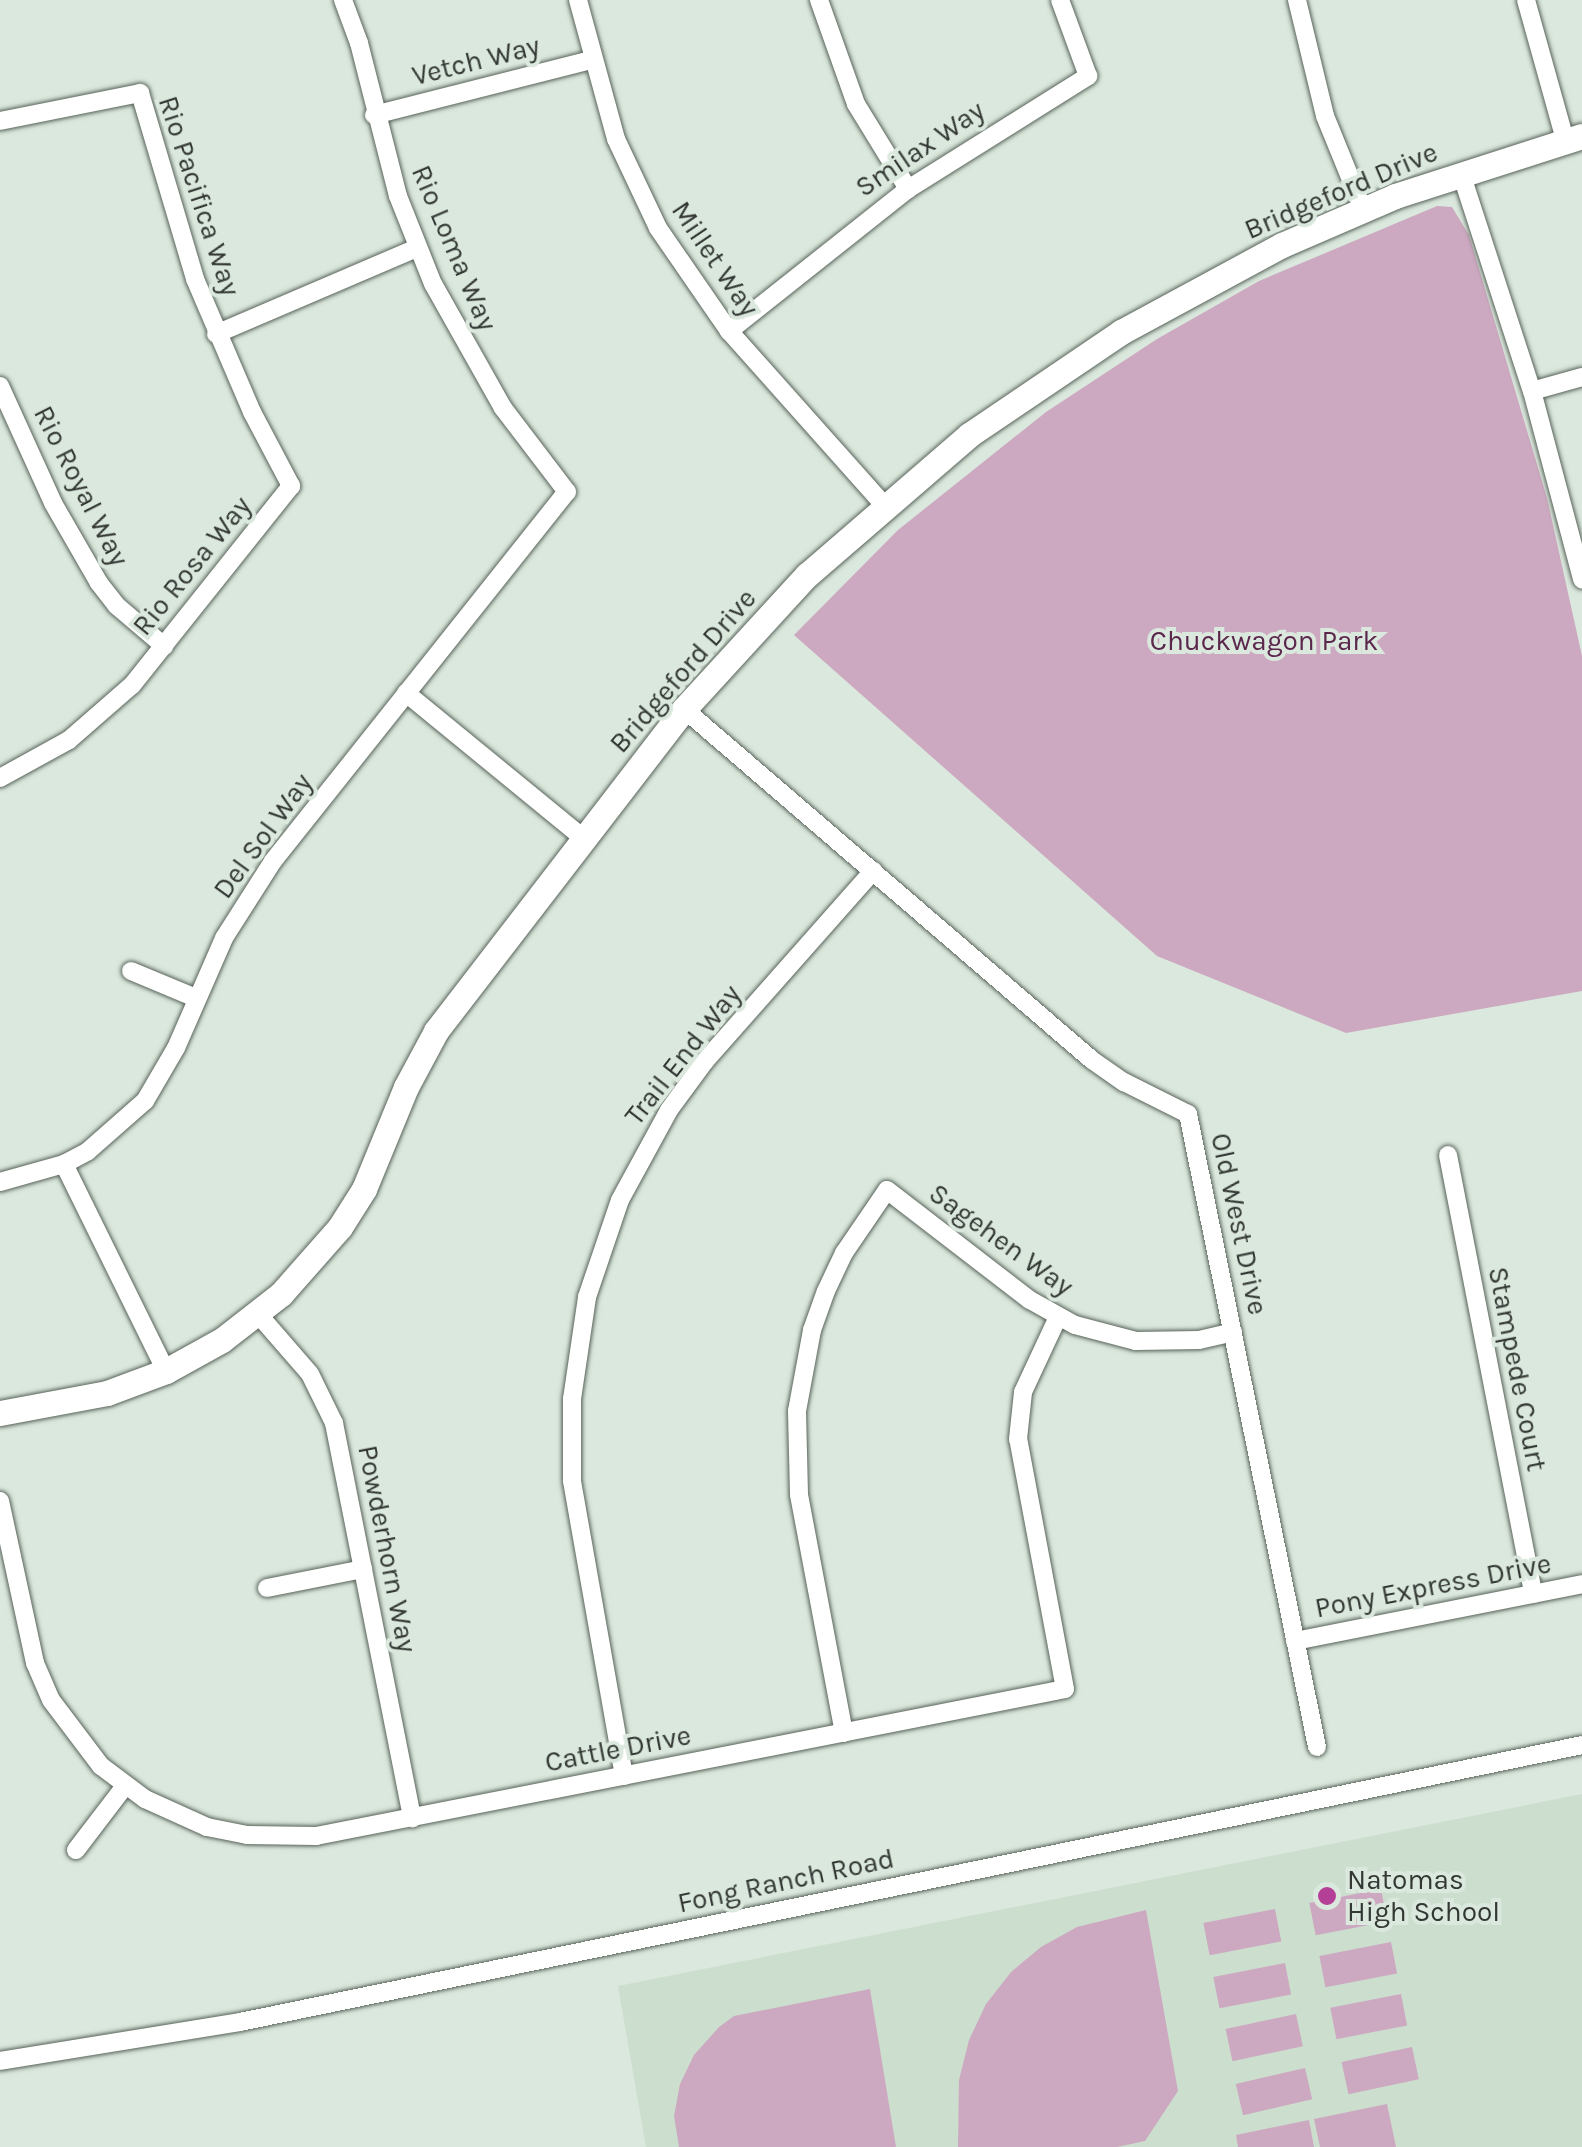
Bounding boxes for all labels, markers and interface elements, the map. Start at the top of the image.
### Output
street label: Vetch Way [409,29,543,93]
street label: Rio Pacifica Way [151,92,247,300]
street label: Smilax Way [849,94,991,204]
street label: Bridgeford Drive [1239,135,1443,247]
street label: Rio Loma Way [404,160,504,336]
street label: Millet Way [664,195,766,323]
street label: Rio Royal Way [26,400,136,572]
street label: Rio Rosa Way [126,490,258,642]
street label: Bridgeford Drive [603,582,763,760]
park label: Chuckwagon Park [1150,624,1378,658]
street label: Del Sol Way [206,767,320,905]
street label: Trail End Way [618,978,748,1132]
street label: Old West Drive [1203,1130,1275,1318]
street label: Sagehen Way [922,1176,1080,1304]
street label: Stampede Court [1481,1264,1553,1474]
street label: Powderhorn Way [350,1442,424,1656]
street label: Pony Express Drive [1312,1547,1554,1625]
street label: Cattle Drive [542,1718,694,1780]
street label: Fong Ranch Road [675,1842,897,1920]
place label: Natomas High School [1347,1863,1500,1929]
marker: Natomas High School [1316,1885,1338,1907]

